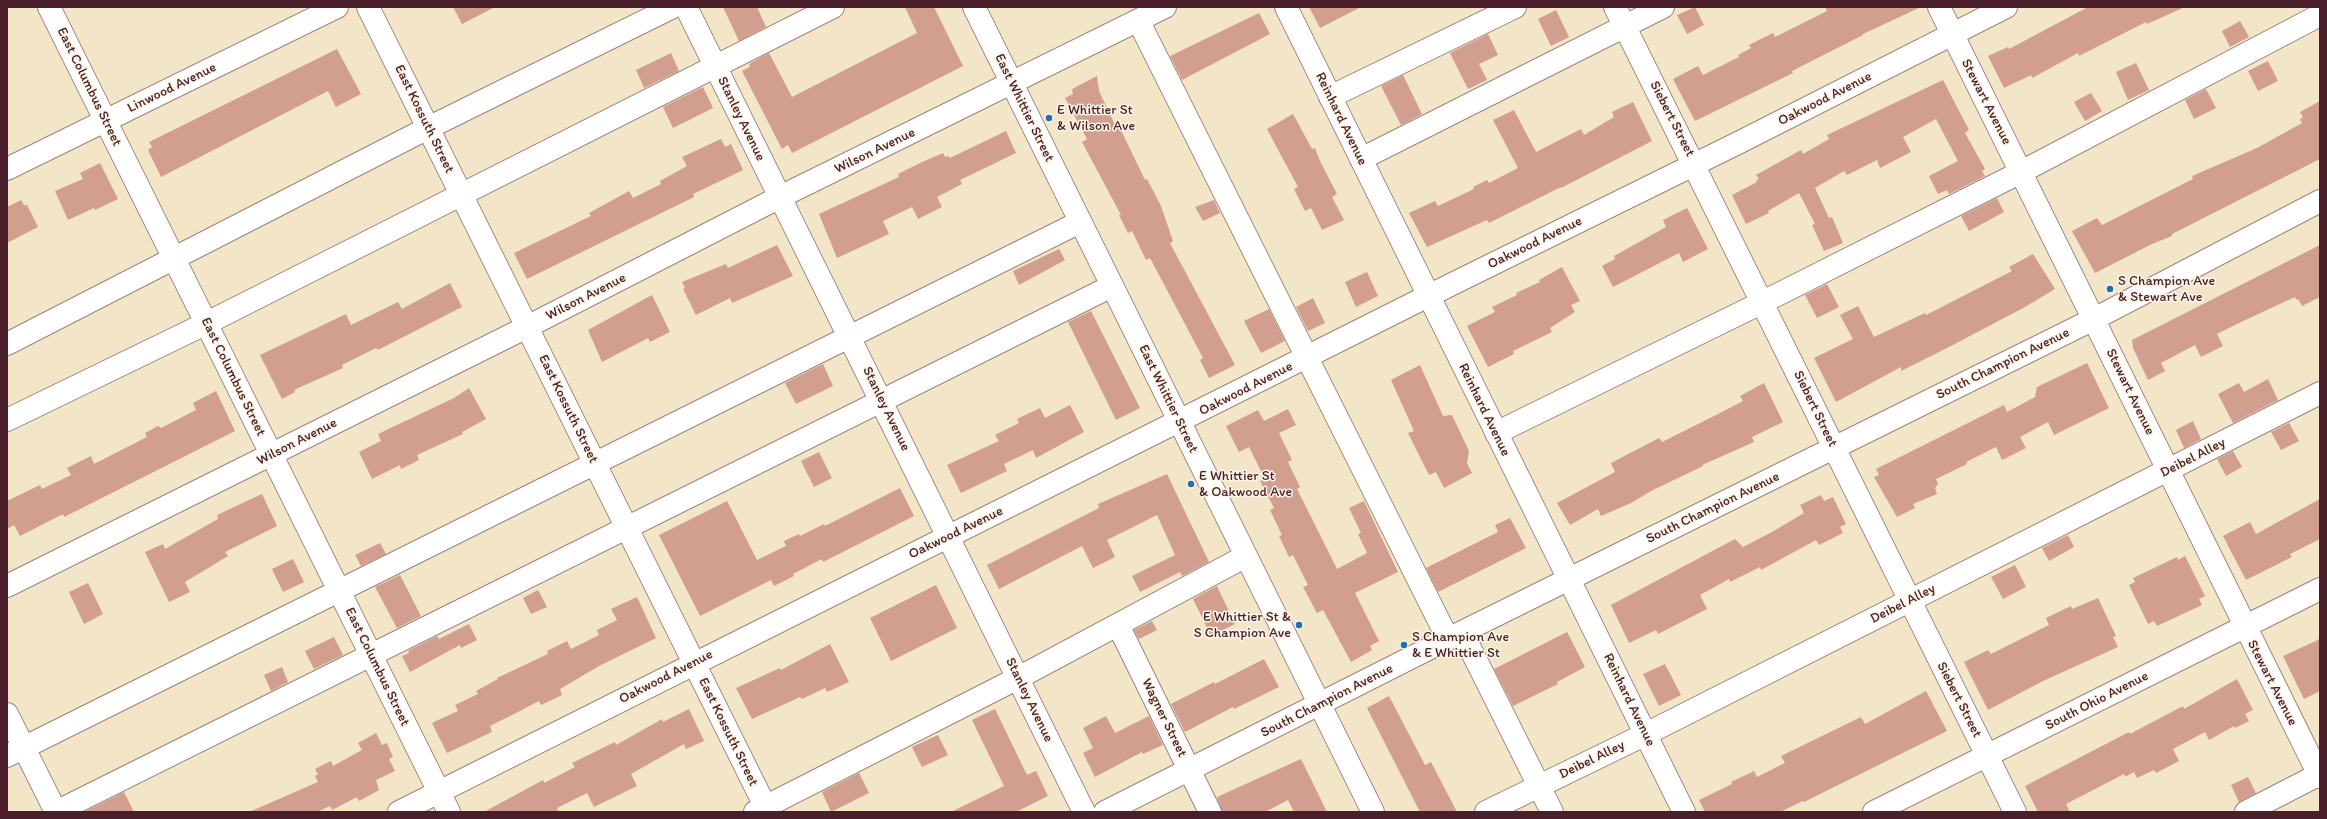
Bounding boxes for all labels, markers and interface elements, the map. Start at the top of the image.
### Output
street label: East Columbus Street [53,25,125,149]
street label: East Whittier Street [990,51,1058,165]
street label: Stewart Avenue [1957,56,2015,148]
street label: Linwood Avenue [125,59,219,117]
street label: East Kossuth Street [390,62,458,176]
street label: Oakwood Avenue [1775,68,1875,130]
street label: Reinhard Avenue [1311,70,1371,168]
street label: Stanley Avenue [713,74,769,164]
street label: Siebert Street [1646,78,1698,160]
place label: E Whittier St & Wilson Ave [1057,102,1135,134]
marker: E Whittier St & Wilson Ave [1044,113,1054,123]
street label: Wilson Avenue [832,124,918,178]
street label: Oakwood Avenue [1485,213,1585,273]
street label: Wilson Avenue [543,270,629,324]
place label: S Champion Ave & Stewart Ave [2118,273,2215,306]
marker: S Champion Ave & Stewart Ave [2105,284,2115,294]
street label: East Columbus Street [197,315,269,439]
street label: South Champion Avenue [1934,324,2072,404]
street label: East Whittier Street [1134,342,1202,456]
street label: Stewart Avenue [2102,346,2158,438]
street label: East Kossuth Street [534,352,602,466]
street label: Oakwood Avenue [1196,358,1296,420]
street label: Reinhard Avenue [1454,361,1514,459]
street label: Stanley Avenue [858,364,914,454]
street label: Siebert Street [1789,368,1841,450]
street label: Wilson Avenue [254,415,340,469]
street label: Deibel Alley [2158,434,2228,482]
place label: E Whittier St & Oakwood Ave [1199,468,1292,500]
street label: South Champion Avenue [1644,468,1782,548]
marker: E Whittier St & Oakwood Ave [1186,479,1196,489]
street label: Oakwood Avenue [906,503,1006,563]
street label: Deibel Alley [1868,580,1938,628]
street label: East Columbus Street [341,605,413,729]
place label: E Whittier St & S Champion Ave [1194,609,1291,642]
marker: E Whittier St & S Champion Ave [1294,620,1304,630]
place label: S Champion Ave & E Whittier St [1412,629,1509,662]
street label: Stewart Avenue [2243,637,2301,729]
marker: S Champion Ave & E Whittier St [1399,640,1409,650]
street label: Oakwood Avenue [616,646,716,708]
street label: Reinhard Avenue [1599,651,1659,749]
street label: Stanley Avenue [1001,655,1057,745]
street label: Siebert Street [1933,659,1985,741]
street label: South Champion Avenue [1258,660,1396,742]
street label: South Ohio Avenue [2043,668,2151,734]
street label: East Kossuth Street [694,675,762,789]
street label: Wagner Street [1138,676,1190,760]
street label: Deibel Alley [1556,737,1628,783]

